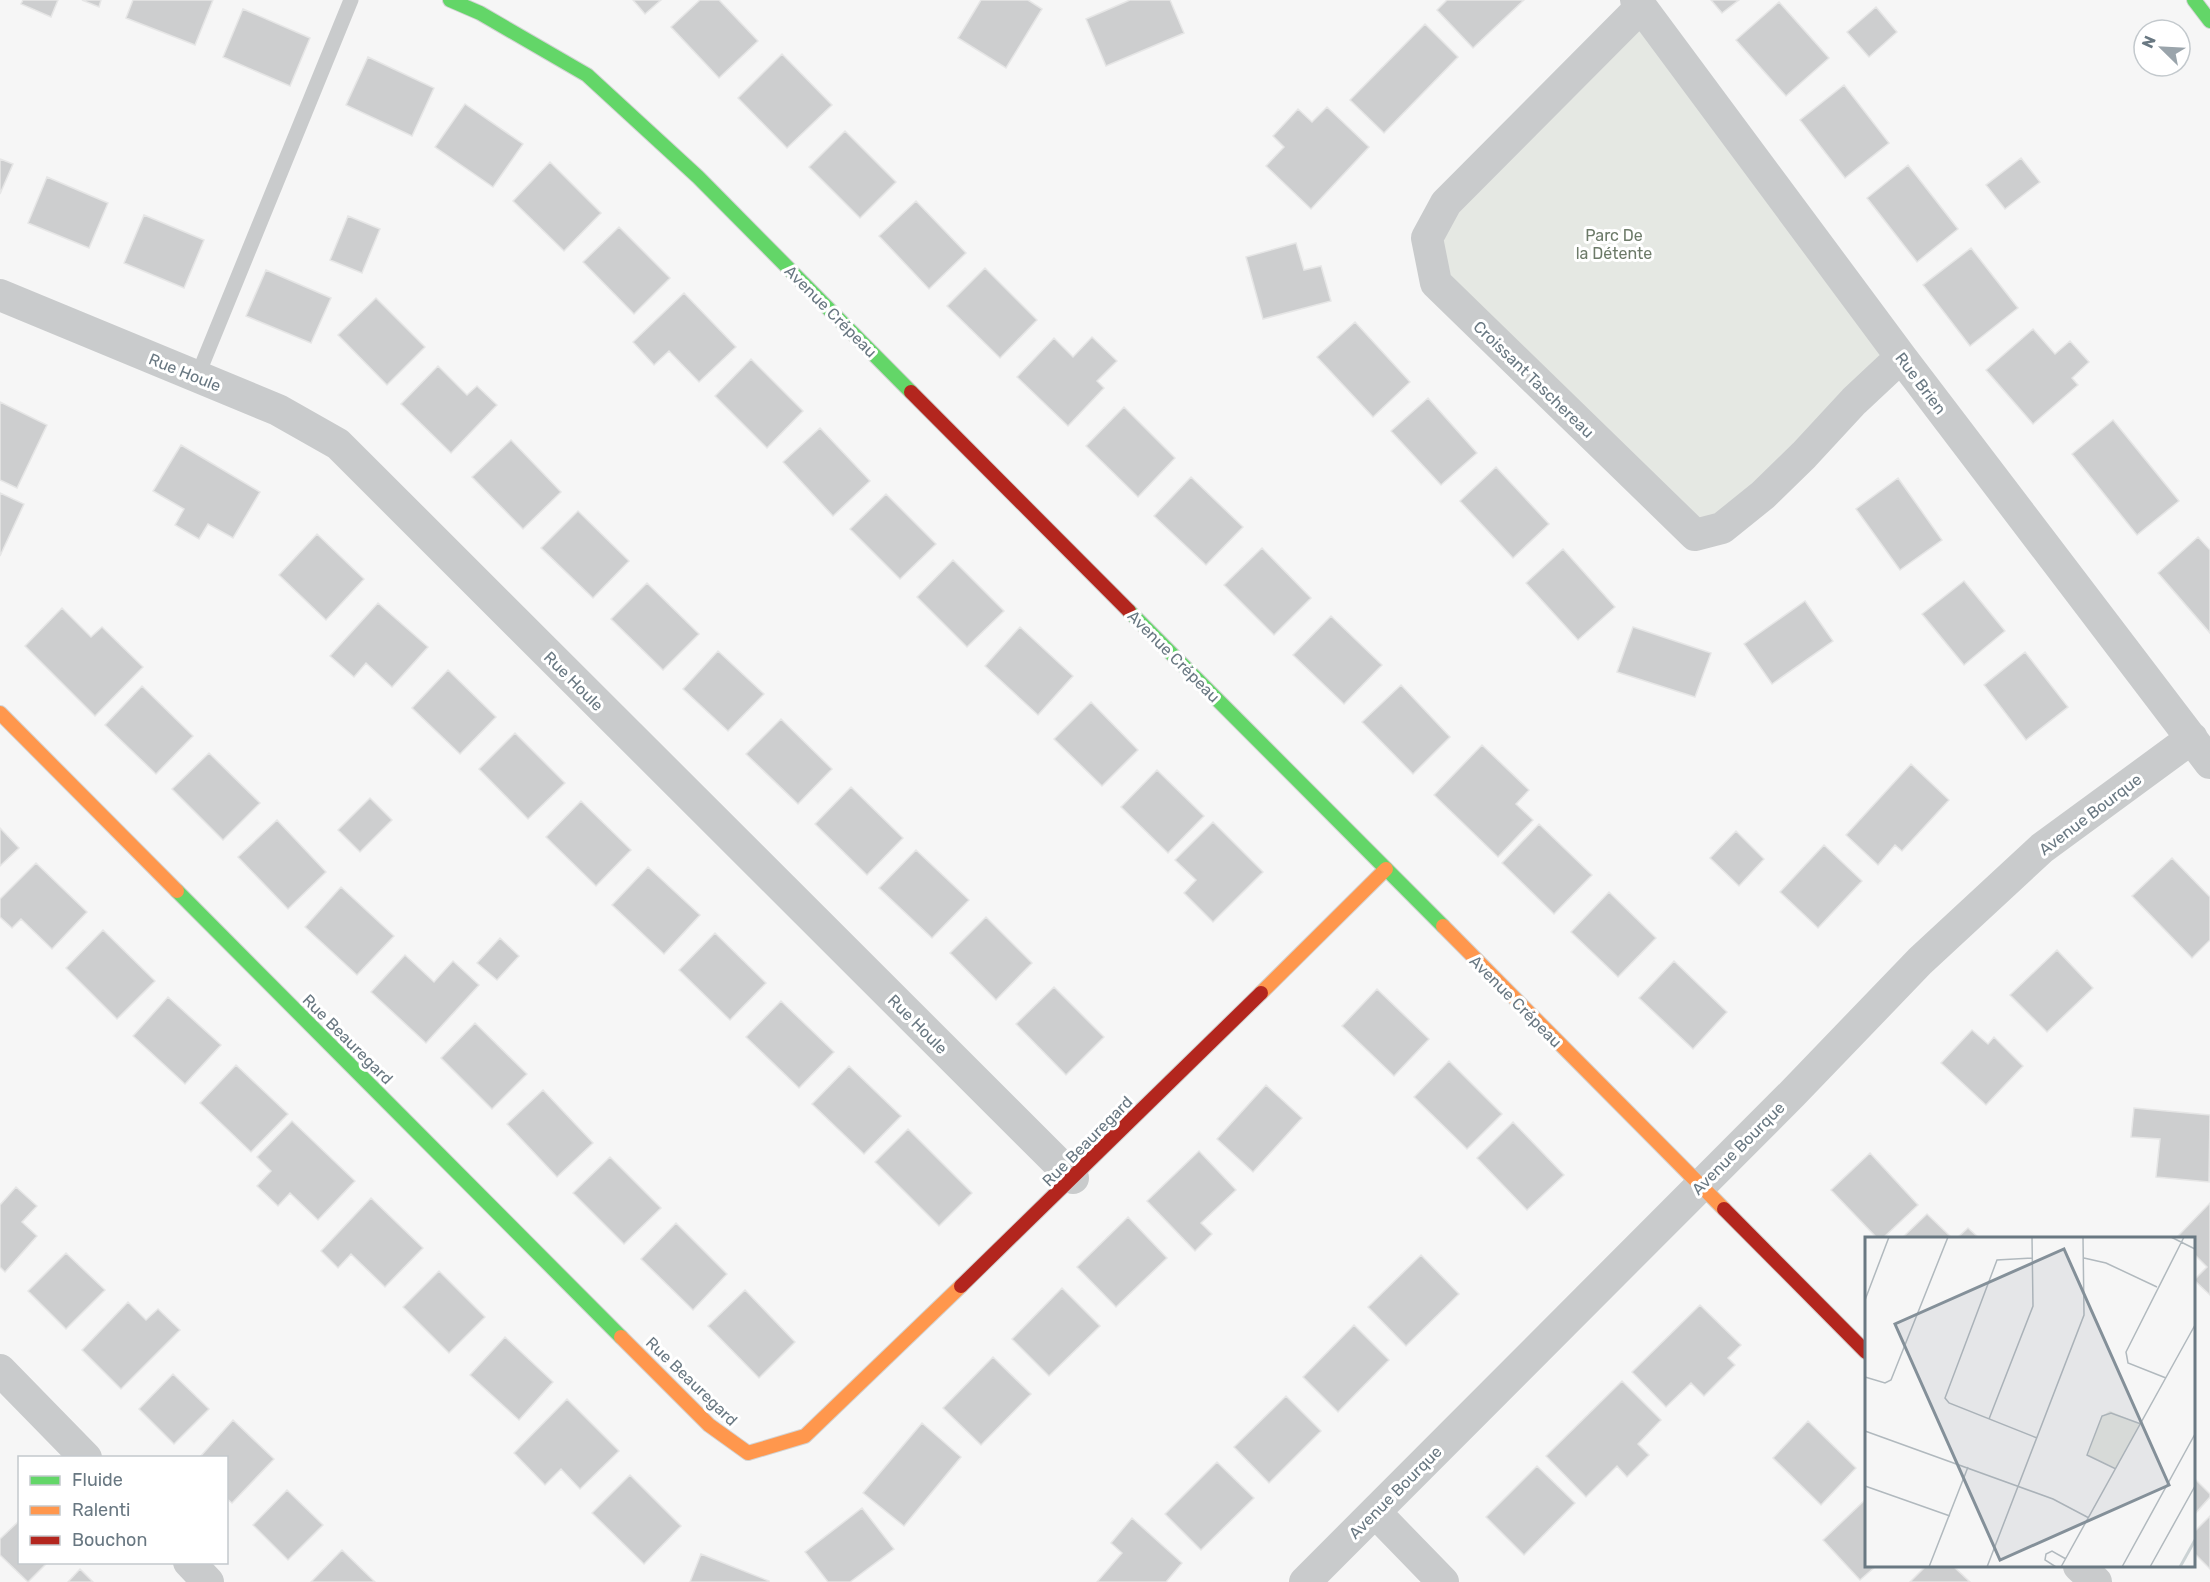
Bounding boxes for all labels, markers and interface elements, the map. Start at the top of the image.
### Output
north arrow [2132,18,2192,78]
text: N [2138,33,2160,51]
park label: Parc De la Détente [1576,226,1652,263]
street label: Avenue Crépeau [781,261,881,361]
street label: Croissant Taschereau [1470,317,1598,442]
street label: Rue Houle [146,349,224,396]
street label: Rue Brien [1891,349,1950,418]
street label: Avenue Crépeau [1124,606,1224,706]
street label: Rue Houle [540,648,607,715]
street label: Avenue Bourque [2035,770,2145,859]
street label: Avenue Crépeau [1466,951,1566,1051]
street label: Rue Beauregard [299,990,397,1088]
street label: Rue Houle [884,991,951,1058]
street label: Rue Beauregard [1038,1092,1136,1190]
street label: Avenue Bourque [1688,1098,1789,1199]
inset map [1865,1237,2195,1567]
street label: Rue Beauregard [642,1333,741,1430]
street label: Avenue Bourque [1345,1442,1446,1543]
legend [18,1456,228,1564]
text: Fluide [72,1469,123,1491]
text: Ralenti [72,1499,130,1521]
text: Bouchon [72,1529,147,1551]

